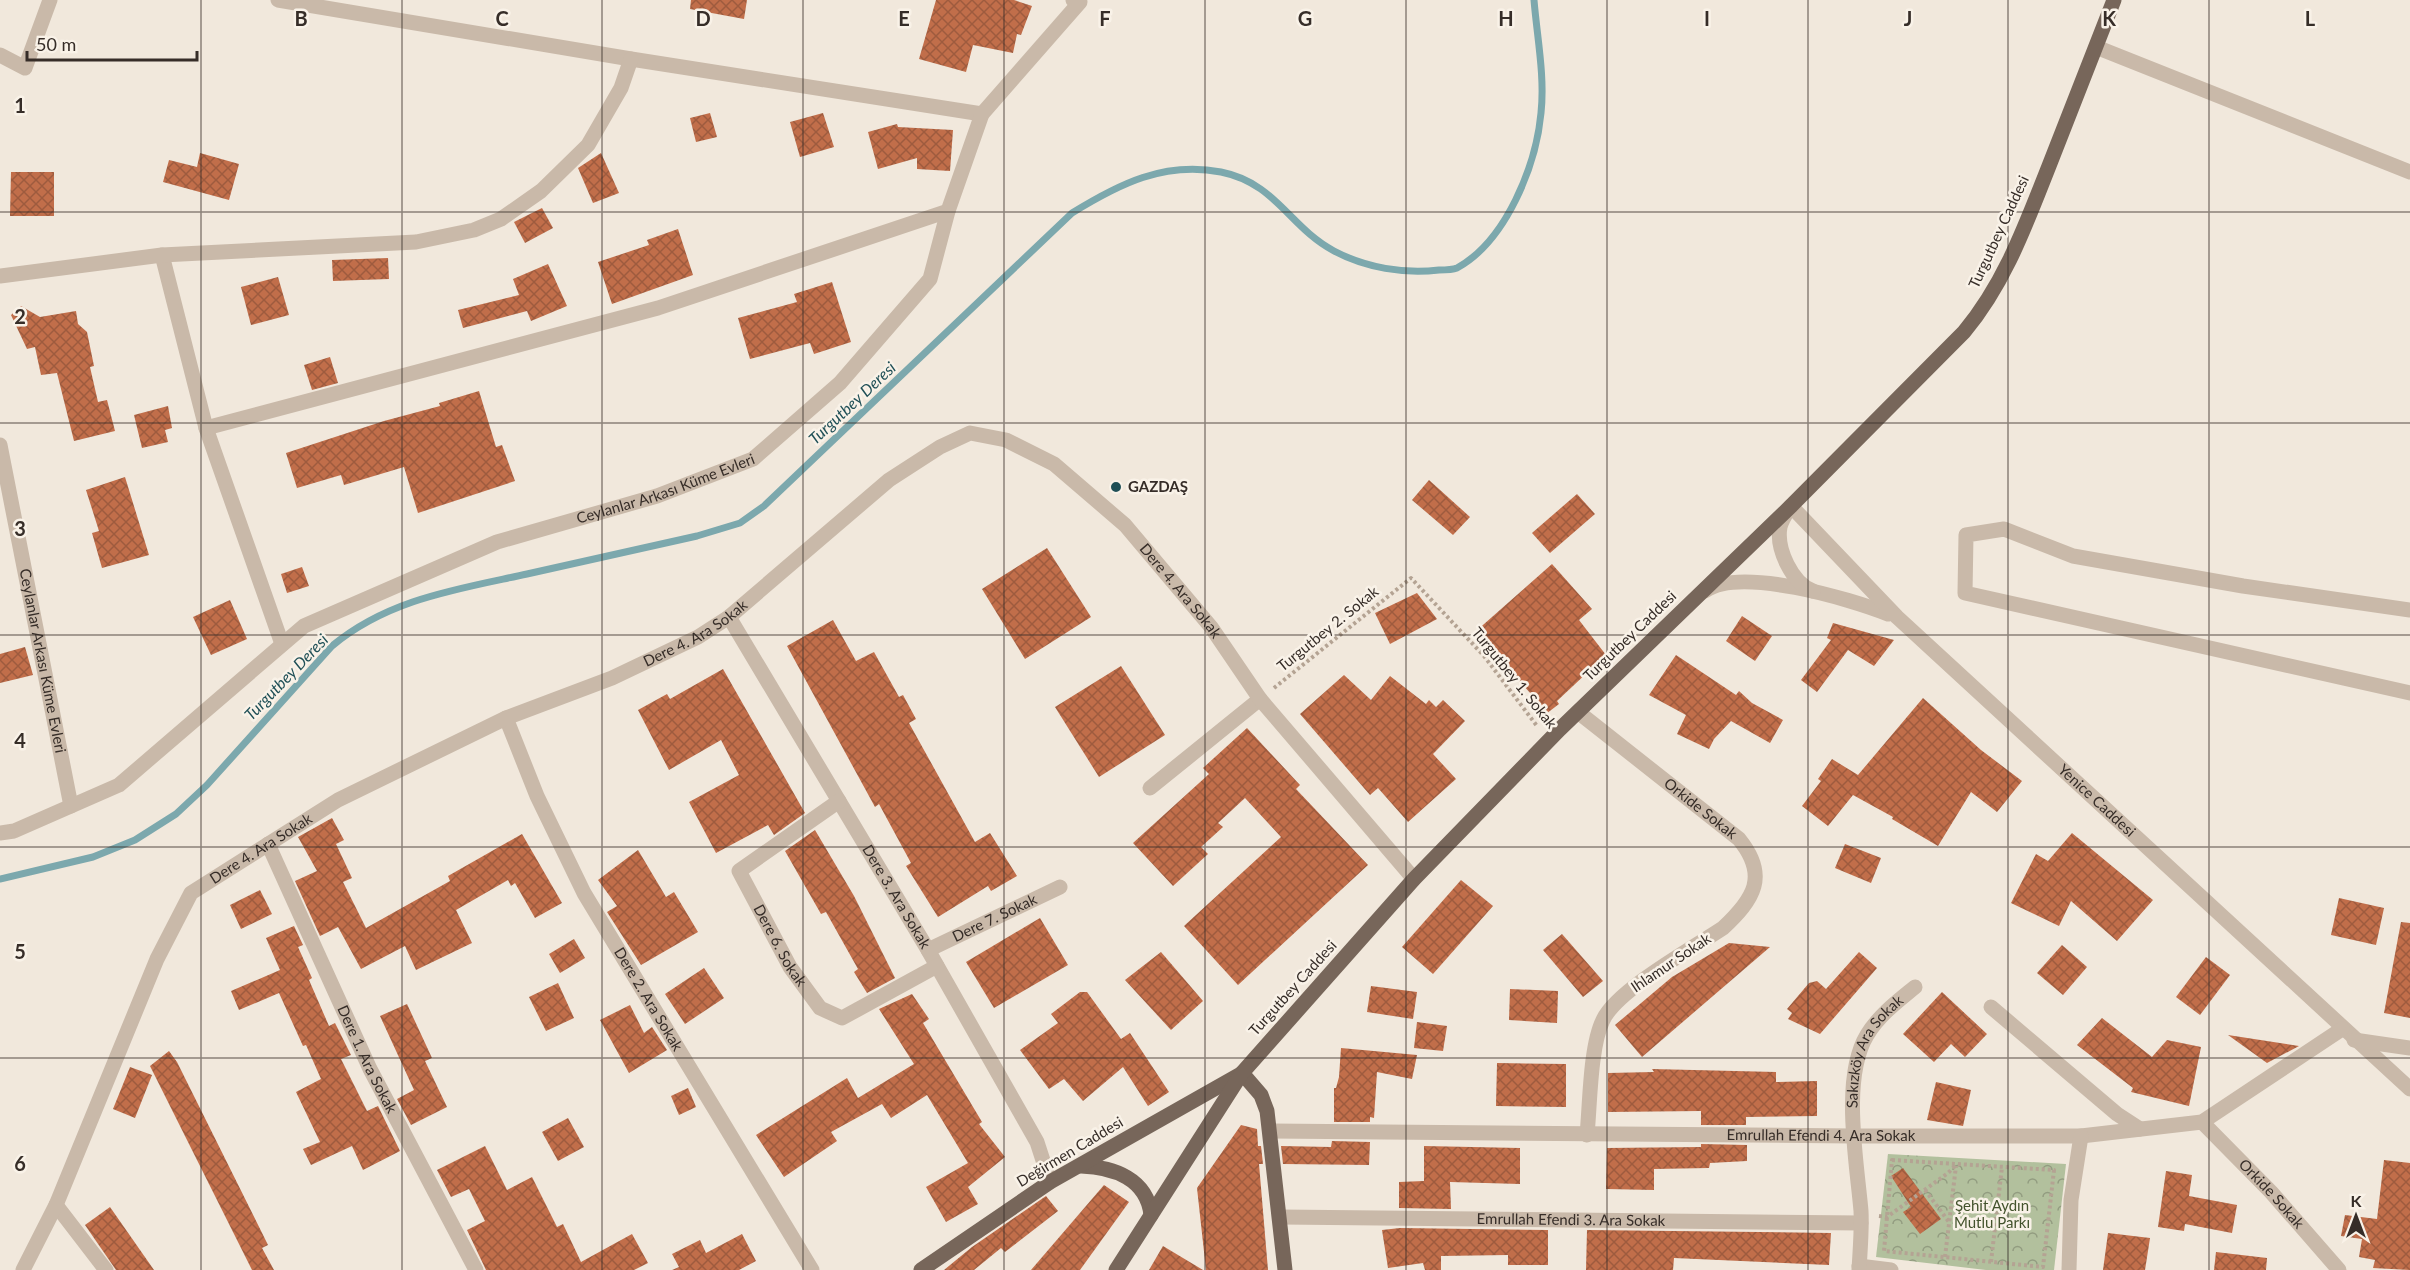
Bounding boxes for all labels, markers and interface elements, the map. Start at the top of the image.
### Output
text: B [294,6,308,30]
text: C [495,6,509,30]
text: D [695,6,711,30]
text: E [898,6,910,30]
text: F [1099,6,1111,30]
text: G [1298,6,1312,30]
text: H [1498,6,1514,30]
text: I [1704,6,1710,30]
text: J [1904,6,1912,30]
text: K [2102,6,2116,30]
text: L [2305,6,2316,30]
scale bar [27,24,196,62]
text: 50 m [36,33,76,55]
text: 1 [14,93,26,117]
street label: Turgutbey Caddesi [1964,172,2032,291]
text: 2 [14,304,26,328]
water label: Turgutbey Deresi [804,357,899,448]
street label: Ceylanlar Arkası Küme Evleri [574,449,757,527]
place label: GAZDAŞ [1128,477,1188,495]
marker: GAZDAŞ [1109,480,1123,494]
text: 3 [14,516,26,540]
street label: Dere 4. Ara Sokak [1136,539,1226,641]
street label: Ceylanlar Arkası Küme Evleri [17,567,70,754]
street label: Turgutbey 2. Sokak [1273,582,1382,675]
street label: Turgutbey Caddesi [1579,586,1679,684]
street label: Dere 4. Ara Sokak [640,595,751,670]
street label: Turgutbey 1. Sokak [1468,623,1561,732]
water label: Turgutbey Deresi [240,630,332,724]
text: 4 [14,728,26,752]
street label: Yenice Caddesi [2055,760,2140,840]
street label: Orkide Sokak [1661,773,1742,842]
street label: Dere 4. Ara Sokak [206,809,315,887]
street label: Dere 3. Ara Sokak [859,841,935,952]
street label: Dere 7. Sokak [949,889,1040,945]
street label: Dere 6. Sokak [750,901,811,990]
street label: Ihlamur Sokak [1627,929,1714,995]
street label: Turgutbey Caddesi [1245,936,1340,1039]
text: 5 [14,939,26,963]
street label: Dere 2. Ara Sokak [611,944,688,1054]
street label: Sakızköy Ara Sokak [1842,990,1907,1108]
street label: Dere 1. Ara Sokak [334,1002,402,1116]
street label: Değirmen Caddesi [1013,1112,1126,1190]
street label: Emrullah Efendi 4. Ara Sokak [1727,1125,1916,1144]
text: 6 [14,1151,26,1175]
street label: Orkide Sokak [2236,1155,2309,1232]
north arrow [2326,1186,2386,1246]
text: K [2351,1191,2363,1210]
park label: Şehit Aydın Mutlu Parkı [1954,1196,2030,1231]
street label: Emrullah Efendi 3. Ara Sokak [1477,1209,1666,1229]

